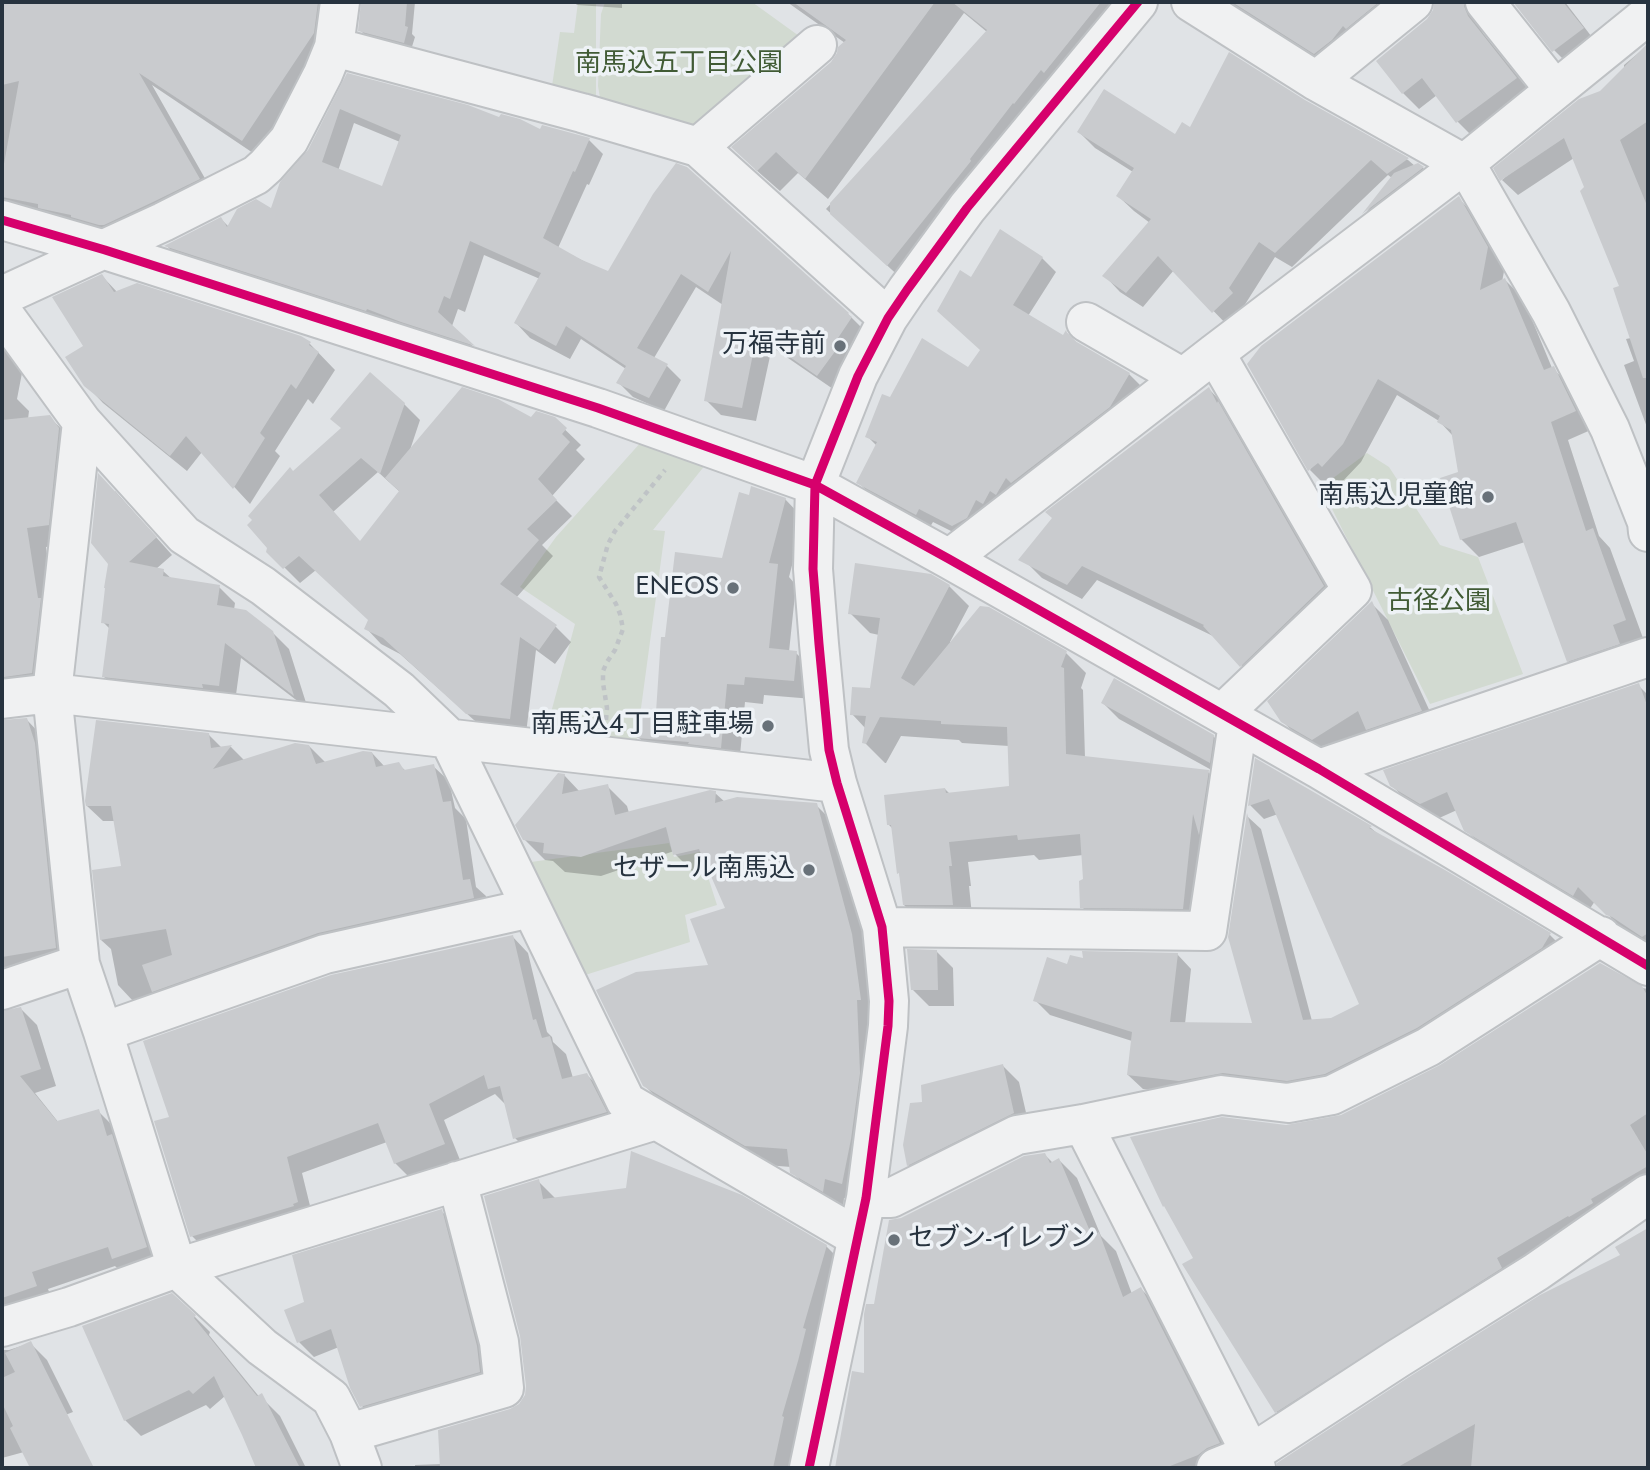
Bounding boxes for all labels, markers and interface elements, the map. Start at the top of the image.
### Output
park label: 南馬込五丁目公園 [575,49,783,81]
place label: 万福寺前 [722,330,826,362]
marker: 万福寺前 [832,338,848,354]
place label: 南馬込児童館 [1318,481,1474,513]
marker: 南馬込児童館 [1480,489,1496,505]
place label: ENEOS [635,572,719,604]
marker: ENEOS [725,580,741,596]
park label: 古径公園 [1387,587,1491,619]
place label: 南馬込4丁目駐車場 [531,710,754,742]
marker: 南馬込4丁目駐車場 [760,718,776,734]
place label: セザール南馬込 [613,854,795,886]
marker: セザール南馬込 [801,862,817,878]
place label: セブン-イレブン [908,1224,1095,1256]
marker: セブン-イレブン [886,1232,902,1248]

